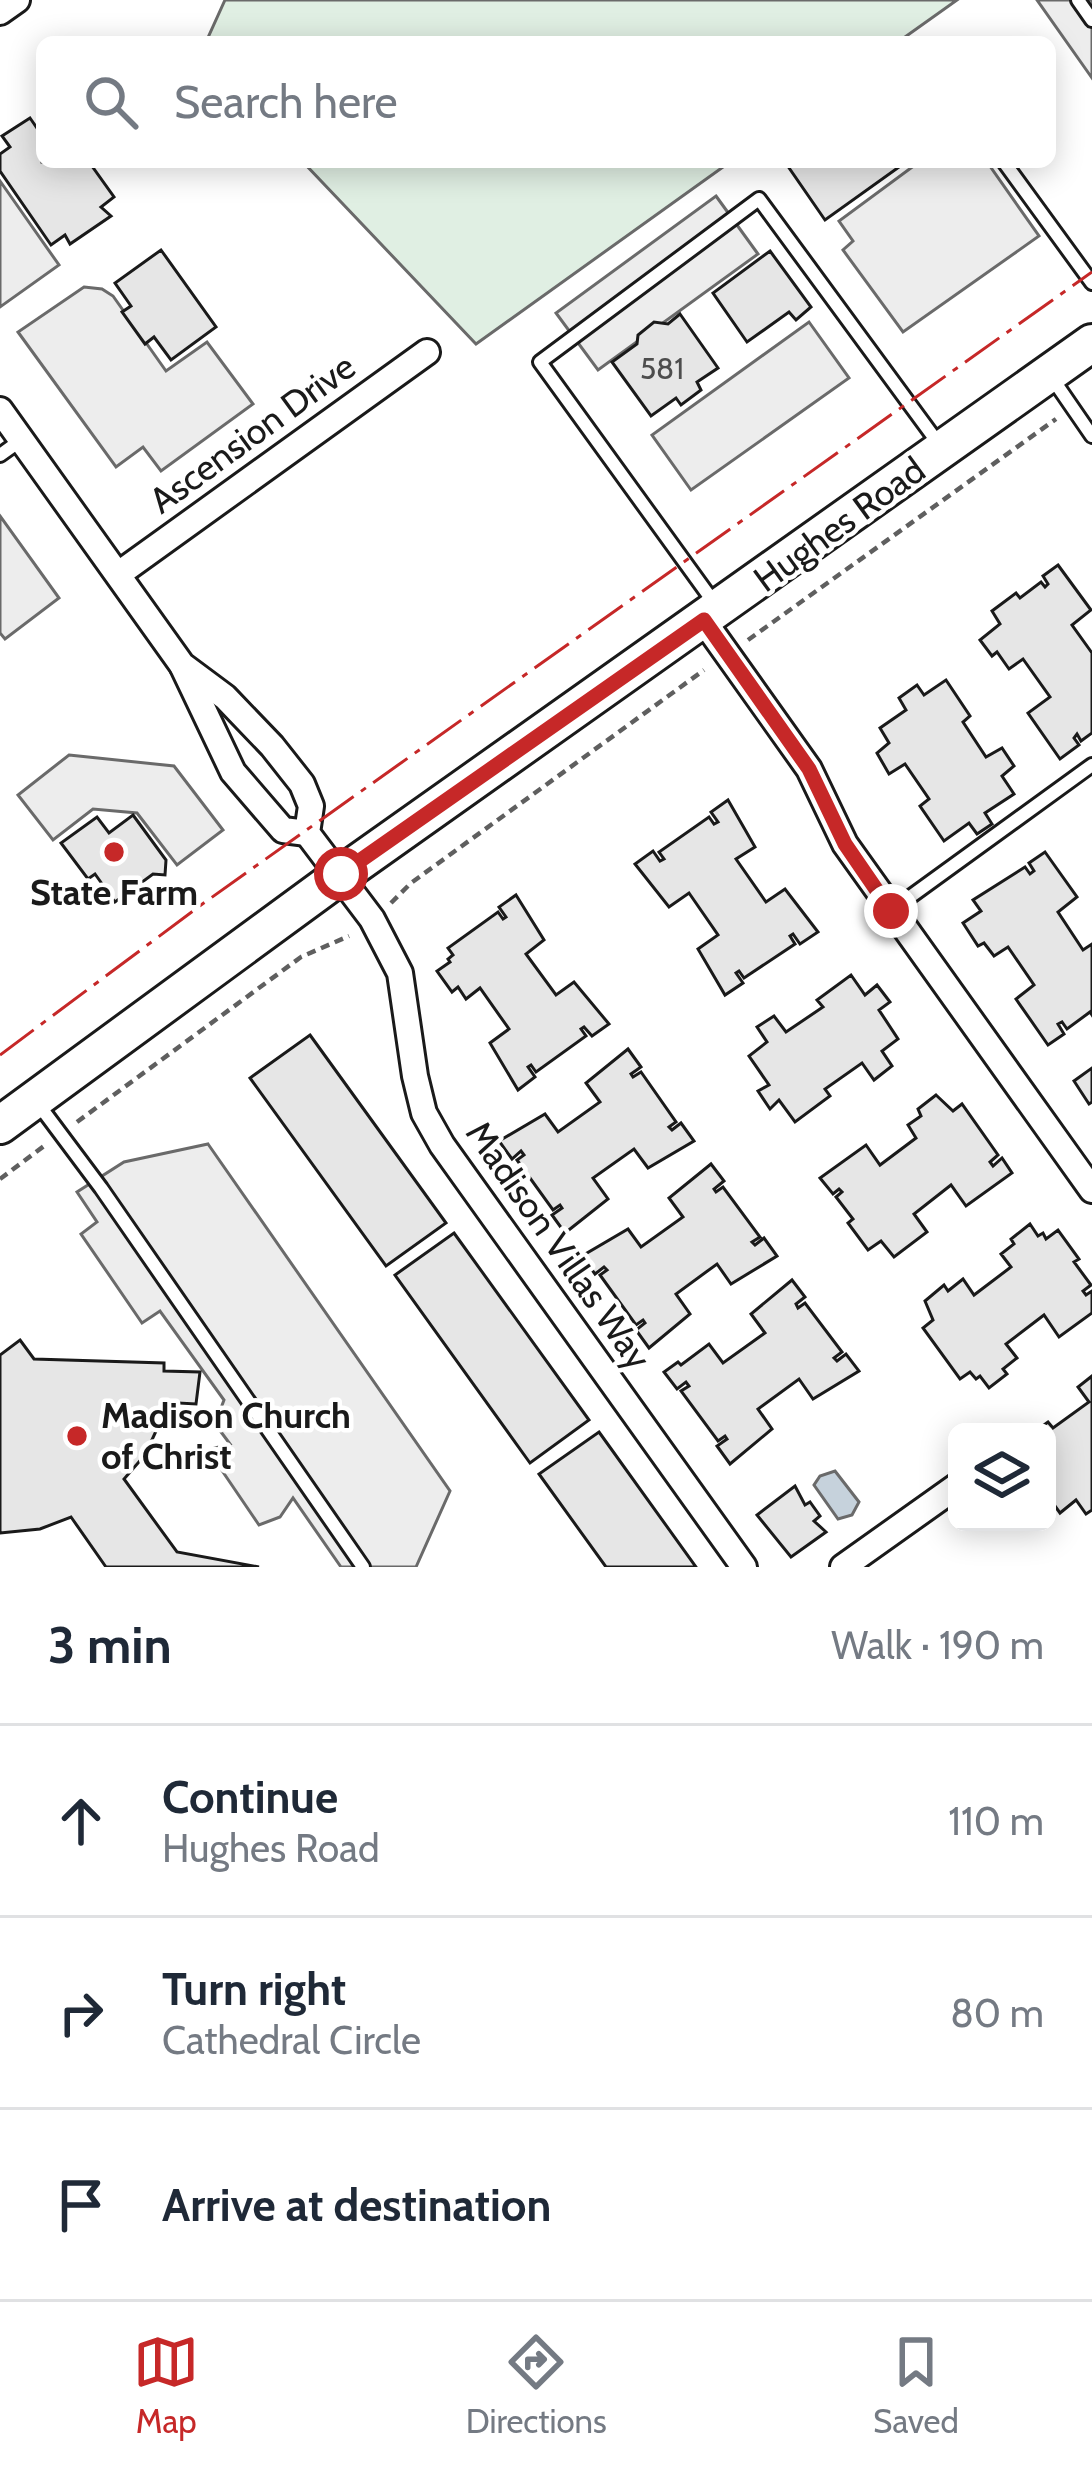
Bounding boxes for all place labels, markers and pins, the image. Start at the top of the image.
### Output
marker: State Farm [101,839,127,865]
place label: State Farm [30,870,198,914]
place label: Madison Church of Christ [101,1393,351,1478]
marker: Madison Church of Christ [64,1423,90,1449]

